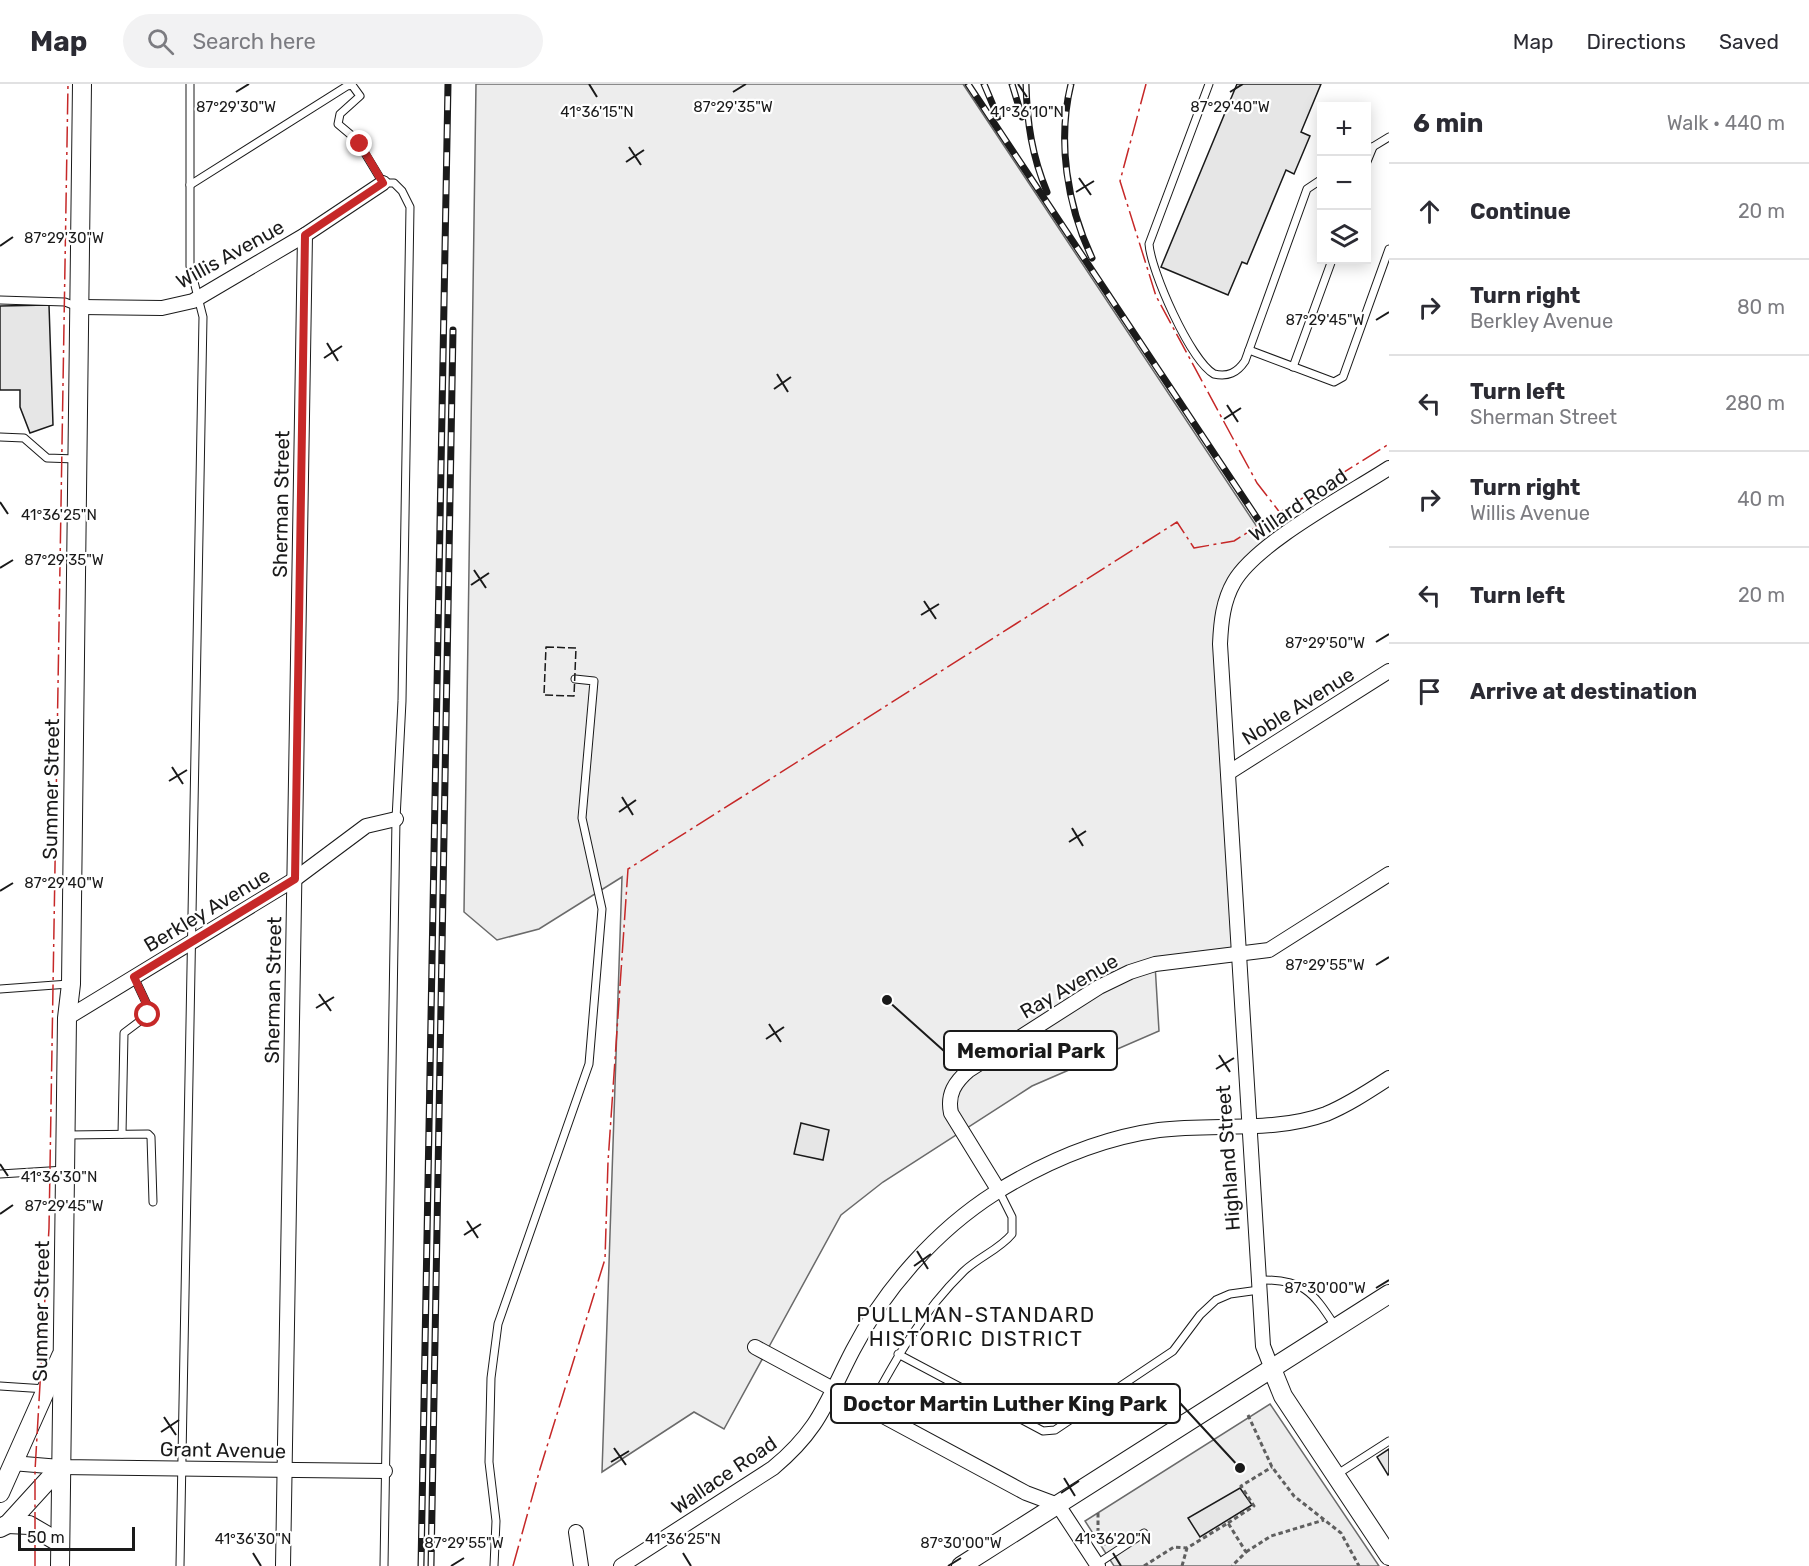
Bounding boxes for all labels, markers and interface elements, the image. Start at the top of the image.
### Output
search box [123,14,543,68]
text: Map [30,25,87,58]
icon: search [144,25,177,58]
text: Search here [192,28,316,55]
text: Map [1513,29,1554,54]
text: Directions [1587,29,1686,54]
text: Saved [1719,29,1779,54]
text: 87°29'30"W [196,98,276,116]
text: 87°29'35"W [693,98,773,116]
text: 87°29'40"W [1190,98,1270,116]
map controls [1317,102,1371,264]
button: + [1317,102,1371,156]
text: 41°36'15"N [560,103,634,121]
text: 41°36'10"N [990,103,1064,121]
text: 6 min [1413,108,1483,139]
text: Walk · 440 m [1667,111,1785,135]
route end [346,130,372,156]
button: − [1317,156,1371,210]
icon: ahead [1413,195,1446,228]
text: Continue [1470,198,1571,225]
text: 20 m [1738,199,1785,223]
button: layers [1317,210,1371,264]
street label: Willis Avenue [172,214,288,294]
text: 87°29'30"W [24,229,104,247]
text: Turn right [1470,282,1580,309]
icon: right [1413,291,1446,324]
text: 80 m [1737,295,1785,319]
text: Berkley Avenue [1470,309,1613,333]
text: 87°29'45"W [1285,311,1365,329]
text: Turn left [1470,378,1565,405]
icon: left [1413,387,1446,420]
text: 280 m [1725,391,1785,415]
text: Sherman Street [1470,405,1617,429]
street label: Sherman Street [268,430,294,578]
street label: Willard Road [1244,463,1352,547]
text: Turn right [1470,474,1580,501]
icon: right [1413,483,1446,516]
text: 40 m [1737,487,1785,511]
text: Willis Avenue [1470,501,1590,525]
text: 41°36'25"N [21,506,97,524]
text: 87°29'35"W [24,551,104,569]
icon: left [1413,579,1446,612]
text: Turn left [1470,582,1565,609]
text: 20 m [1738,583,1785,607]
text: 87°29'50"W [1285,634,1365,652]
street label: Noble Avenue [1237,662,1359,750]
icon: arrive [1413,675,1446,708]
text: Arrive at destination [1470,678,1697,705]
street label: Summer Street [38,718,64,860]
street label: Berkley Avenue [139,863,275,957]
text: 87°29'40"W [24,874,104,892]
street label: Sherman Street [260,916,286,1064]
street label: Ray Avenue [1016,948,1122,1024]
text: 87°29'55"W [1285,956,1365,974]
route start [134,1001,160,1027]
callout: Memorial Park [944,1031,1117,1070]
text: Memorial Park [957,1038,1106,1063]
street label: Highland Street [1211,1084,1245,1232]
text: 41°36'30"N [21,1168,97,1186]
text: 87°29'45"W [24,1197,104,1215]
street label: Summer Street [28,1240,54,1382]
text: 87°30'00"W [1284,1279,1366,1297]
district label: PULLMAN-STANDARD HISTORIC DISTRICT [856,1302,1096,1351]
callout: Doctor Martin Luther King Park [831,1384,1180,1423]
text: Doctor Martin Luther King Park [843,1391,1168,1416]
street label: Wallace Road [667,1431,781,1519]
street label: Grant Avenue [160,1437,286,1463]
scale bar [18,1524,135,1552]
text: 50 m [27,1528,65,1547]
text: 41°36'30"N [215,1530,291,1548]
text: 41°36'25"N [645,1530,721,1548]
text: 41°36'20"N [1075,1530,1151,1548]
text: 87°29'55"W [424,1534,504,1552]
text: 87°30'00"W [920,1534,1002,1552]

